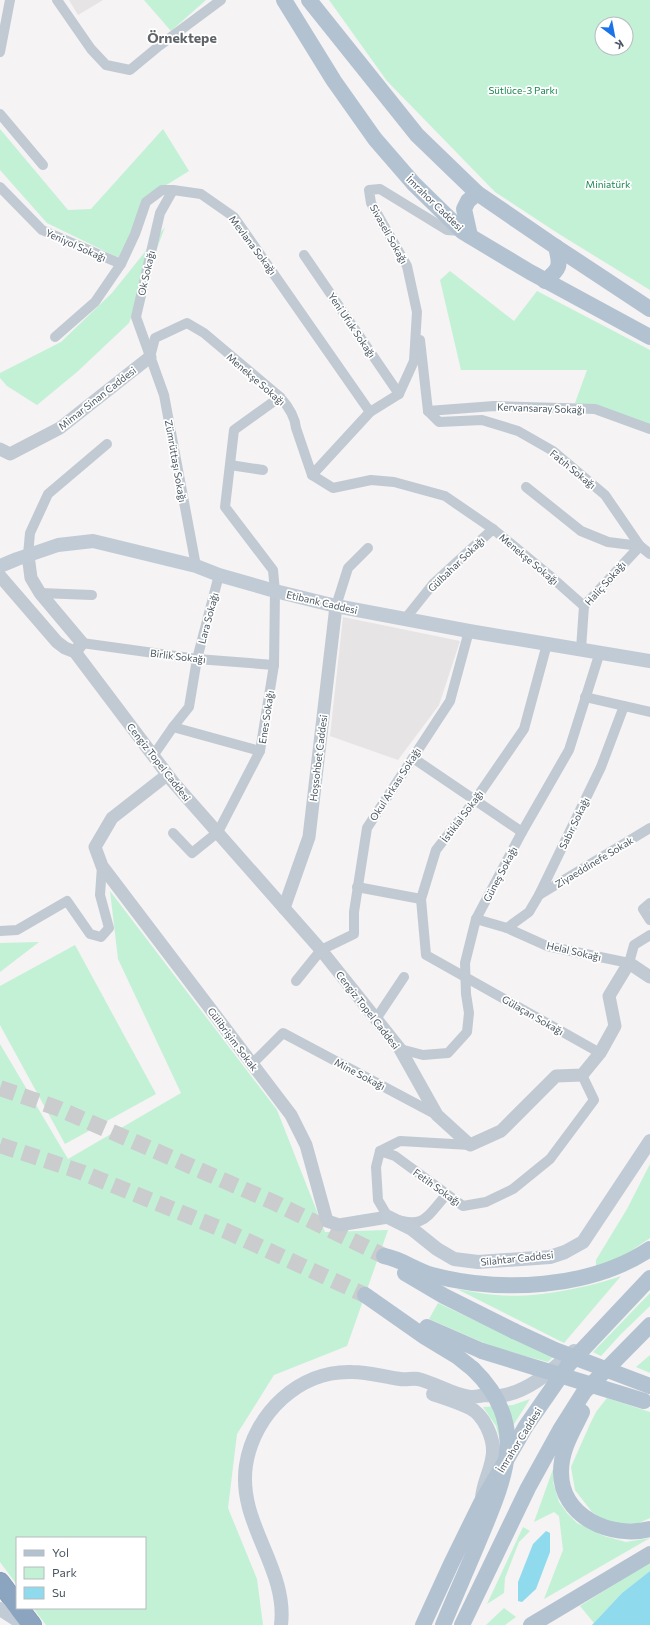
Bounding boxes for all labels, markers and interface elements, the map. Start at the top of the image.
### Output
north arrow [594,16,634,56]
district label: Örnektepe [147,29,217,46]
text: K [613,37,626,53]
park label: Sütlüce-3 Parkı [488,84,558,96]
street label: İmrahor Caddesi [404,173,466,233]
park label: Miniatürk [586,178,631,190]
street label: Sivaseli Sokağı [368,202,410,266]
street label: Mevlana Sokağı [227,213,279,277]
street label: Yeniyol Sokağı [44,226,108,264]
street label: Ok Sokağı [135,249,157,297]
street label: Yeni Ufuk Sokağı [326,290,378,360]
street label: Menekşe Sokağı [224,350,288,408]
street label: Mimar Sinan Caddesi [56,364,138,432]
street label: Kervansaray Sokağı [497,400,585,416]
street label: Zümrüttaşı Sokağı [163,419,189,503]
street label: Fatıh Sokağı [548,447,598,491]
street label: Menekşe Sokağı [497,531,561,587]
street label: Gülbahar Sokağı [425,534,487,594]
street label: Haliç Sokağı [582,558,628,608]
street label: Etibank Caddesi [285,588,359,616]
street label: Lara Sokağı [195,591,221,645]
street label: Birlik Sokağı [150,647,206,665]
street label: Enes Sokağı [256,689,276,745]
street label: Hoşsohbet Caddesi [307,714,329,802]
street label: Cengiz Topel Caddesi [125,720,193,804]
street label: Okul Arkası Sokağı [367,745,423,823]
street label: İstiklal Sokağı [439,788,485,844]
street label: Sabır Sokağı [556,795,592,851]
street label: Ziyaeddinefe Sokak [553,834,636,890]
street label: Güneş Sokağı [480,844,520,904]
street label: Helal Sokağı [546,939,602,963]
street label: Cengiz Topel Caddesi [334,968,402,1052]
street label: Gülaçan Sokağı [500,993,566,1037]
street label: Gülibrişim Sokak [205,1005,261,1073]
street label: Mine Sokağı [333,1056,387,1092]
street label: Fetih Sokağı [411,1166,463,1208]
street label: Silahtar Caddesi [480,1248,554,1268]
street label: İmrahor Caddesi [494,1405,544,1475]
legend [16,1537,146,1609]
text: Yol [52,1545,69,1559]
text: Park [52,1565,78,1579]
text: Su [52,1585,66,1599]

